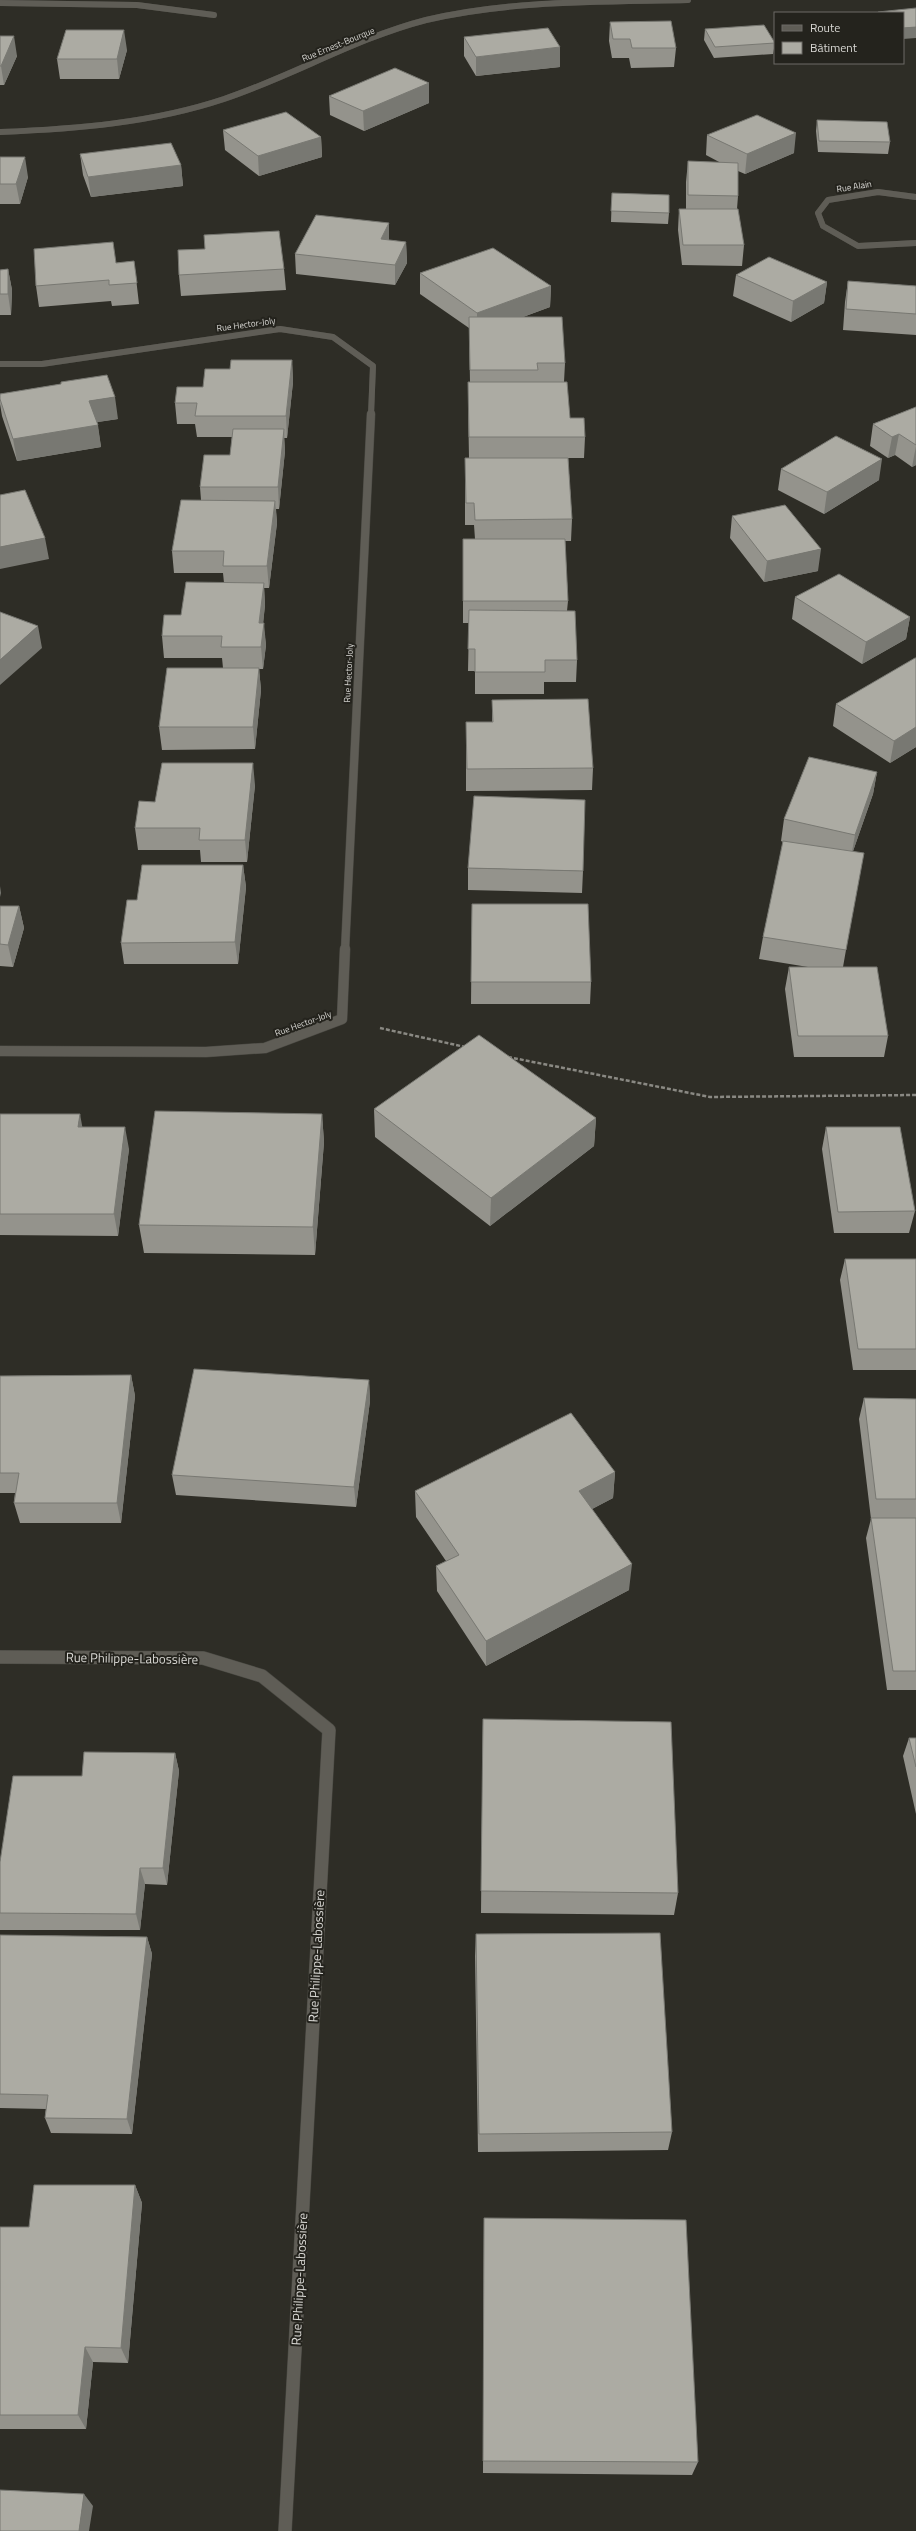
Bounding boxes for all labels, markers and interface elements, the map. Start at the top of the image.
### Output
legend [774,12,904,64]
text: Route [810,18,840,37]
street label: Rue Ernest-Bourque [300,23,377,65]
text: Bâtiment [810,38,858,57]
street label: Rue Alain [835,177,873,195]
street label: Rue Hector-Joly [216,313,277,335]
street label: Rue Hector-Joly [340,642,356,703]
street label: Rue Hector-Joly [273,1007,334,1039]
street label: Rue Philippe-Labossière [66,1647,198,1669]
street label: Rue Philippe-Labossière [303,1889,329,2023]
street label: Rue Philippe-Labossière [286,2212,312,2346]

